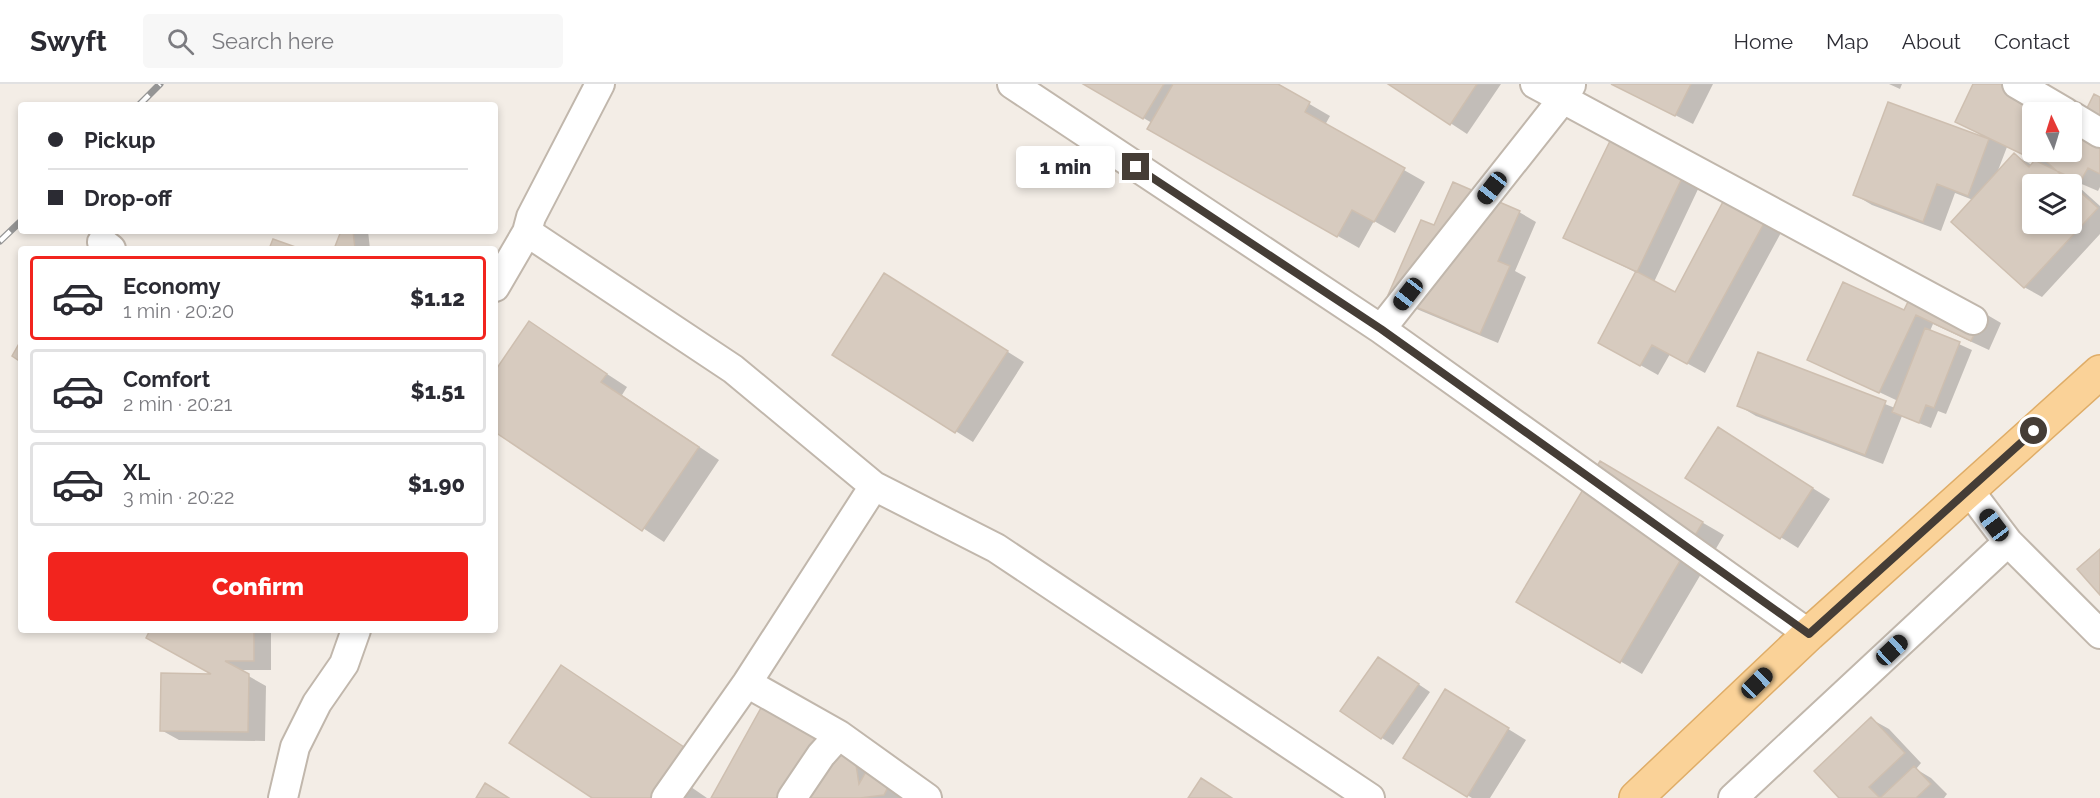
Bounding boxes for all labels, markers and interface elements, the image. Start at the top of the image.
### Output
search box [143,14,563,68]
text: Swyft [30,25,107,58]
icon: search [164,25,197,58]
text: Search here [212,28,334,54]
text: Home [1734,29,1793,54]
text: Map [1826,29,1869,54]
text: About [1902,29,1961,54]
text: Contact [1994,29,2070,54]
north arrow [2022,102,2082,162]
map controls [2022,102,2082,234]
text: Pickup [84,127,156,153]
callout: 1 min [1016,146,1115,188]
route end [1122,153,1149,180]
text: 1 min [1040,155,1091,179]
car [1474,168,1510,208]
button: layers [2022,174,2082,234]
text: Drop-off [84,185,172,211]
icon: car [51,271,105,325]
text: Economy [123,273,221,299]
car [1390,274,1426,314]
text: $1.12 [410,285,465,311]
text: 1 min · 20:20 [123,299,234,323]
icon: car [51,364,105,418]
text: Comfort [123,366,210,392]
text: $1.51 [411,378,465,404]
text: 2 min · 20:21 [123,392,232,416]
route start [2020,417,2047,444]
icon: car [51,457,105,511]
text: XL [123,459,150,485]
text: $1.90 [408,471,465,497]
text: 3 min · 20:22 [123,485,234,509]
car [1976,505,2012,545]
button: Confirm [48,552,468,621]
car [1873,631,1911,669]
car [1738,664,1776,702]

